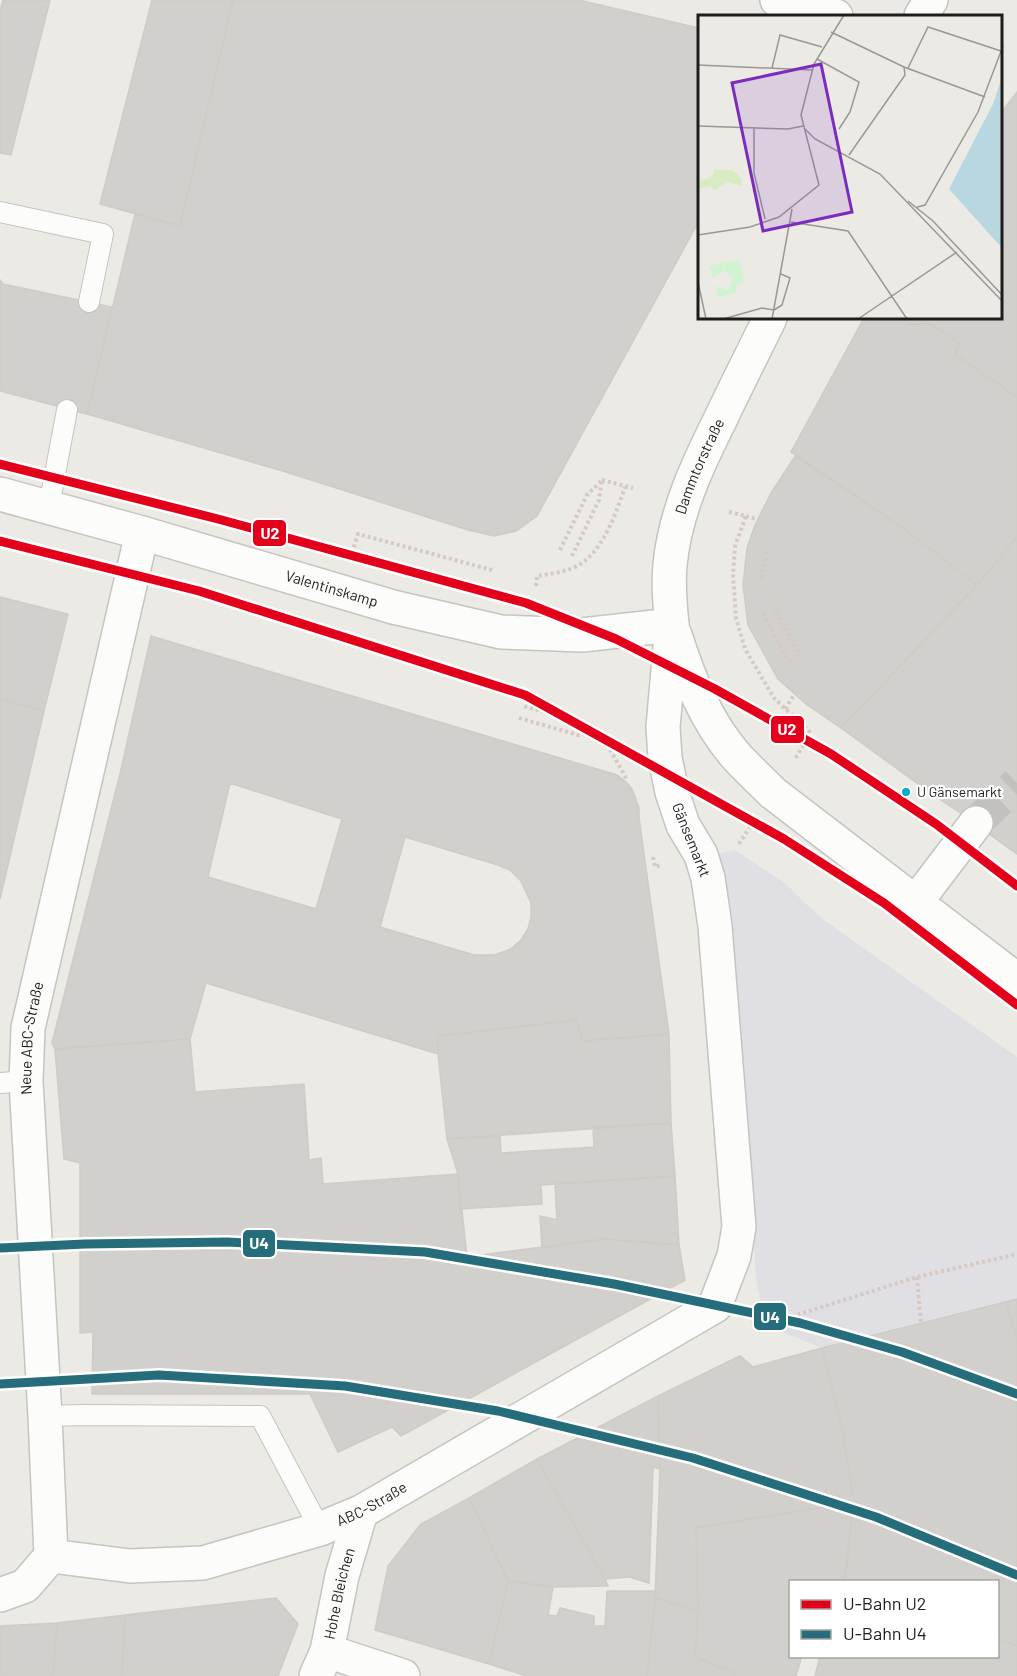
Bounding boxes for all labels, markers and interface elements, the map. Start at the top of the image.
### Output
inset map [698,15,1002,320]
street label: Dammtorstraße [671,415,727,516]
line badge: U2 [252,519,287,547]
text: U2 [260,523,280,542]
street label: Valentinskamp [284,566,380,610]
line badge: U2 [770,715,805,744]
text: U2 [777,719,797,738]
place label: U Gänsemarkt [917,783,1002,800]
marker: U Gänsemarkt [900,786,912,798]
street label: Gänsemarkt [669,800,715,879]
street label: Neue ABC-Straße [16,979,46,1095]
line badge: U4 [242,1229,276,1258]
text: U4 [249,1233,269,1252]
line badge: U4 [753,1302,787,1331]
text: U4 [760,1307,780,1326]
street label: ABC-Straße [334,1477,410,1529]
street label: Hohe Bleichen [320,1545,358,1641]
legend [789,1580,999,1658]
text: U-Bahn U2 [843,1592,926,1614]
text: U-Bahn U4 [843,1622,927,1644]

